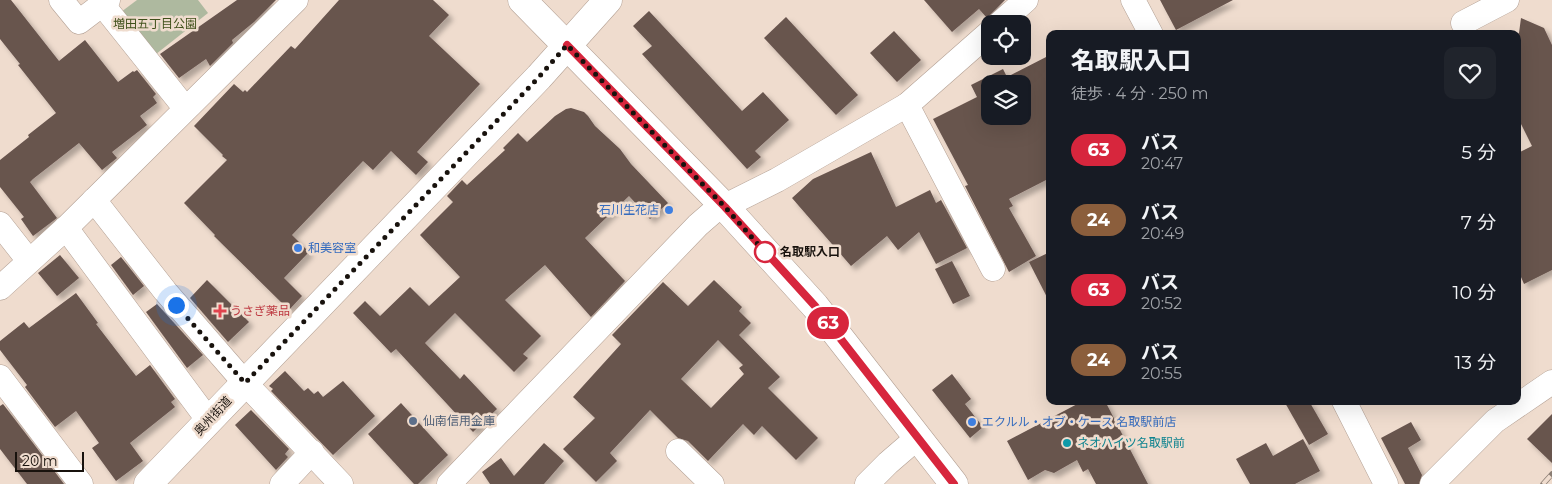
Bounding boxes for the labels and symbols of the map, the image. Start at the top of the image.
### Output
park label: 増田五丁目公園 [113,16,197,31]
place label: 石川生花店 [599,202,659,217]
marker: 石川生花店 [663,204,675,216]
place label: 和美容室 [308,240,356,255]
marker: 名取駅入口 [754,241,776,263]
marker: 和美容室 [292,242,304,254]
place label: 名取駅入口 [780,244,840,259]
your location [164,293,189,318]
place label: うさぎ薬品 [230,303,290,318]
marker: うさぎ薬品 [214,305,226,317]
line badge: 63 [806,307,850,339]
street label: 奥州街道 [191,393,234,438]
place label: 仙南信用金庫 [423,413,495,428]
place label: エクルル・オブ・ケース 名取駅前店 [982,414,1176,429]
marker: 仙南信用金庫 [407,415,419,427]
marker: エクルル・オブ・ケース 名取駅前店 [966,416,978,428]
place label: ネオハイツ名取駅前 [1077,435,1185,450]
marker: ネオハイツ名取駅前 [1061,437,1073,449]
scale bar [15,449,84,472]

